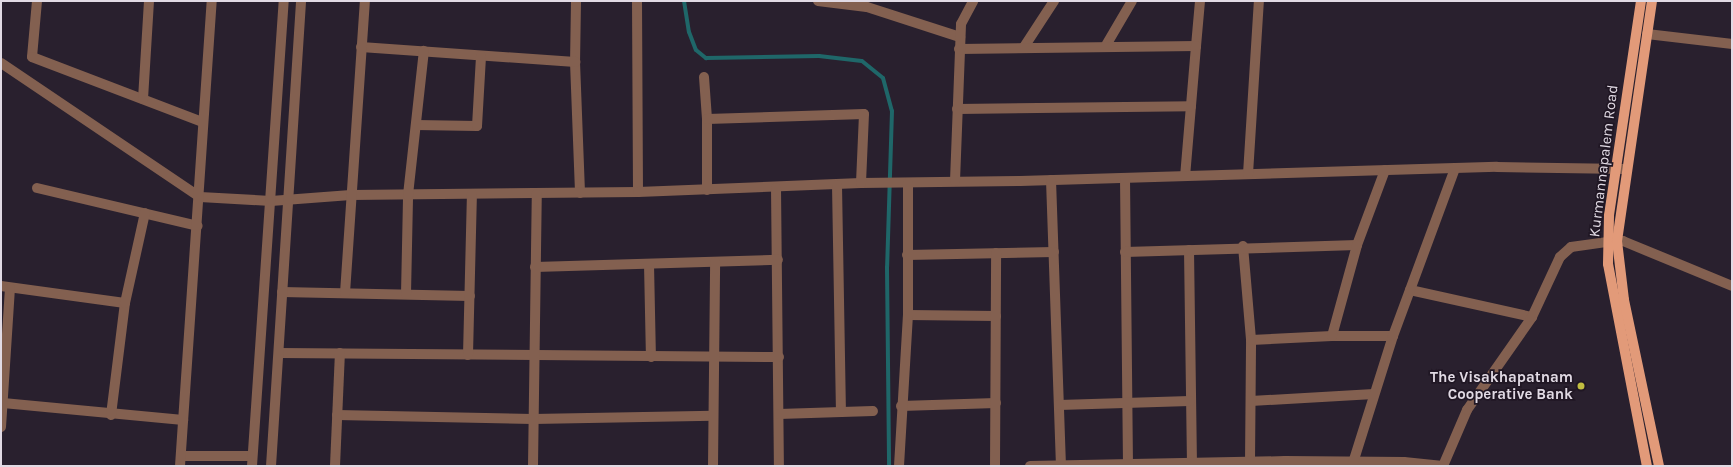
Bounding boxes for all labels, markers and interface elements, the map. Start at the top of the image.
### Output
street label: Kurmannapalem Road [1586,84,1622,238]
place label: The Visakhapatnam Cooperative Bank [1430,368,1573,403]
marker: The Visakhapatnam Cooperative Bank [1576,381,1586,391]

